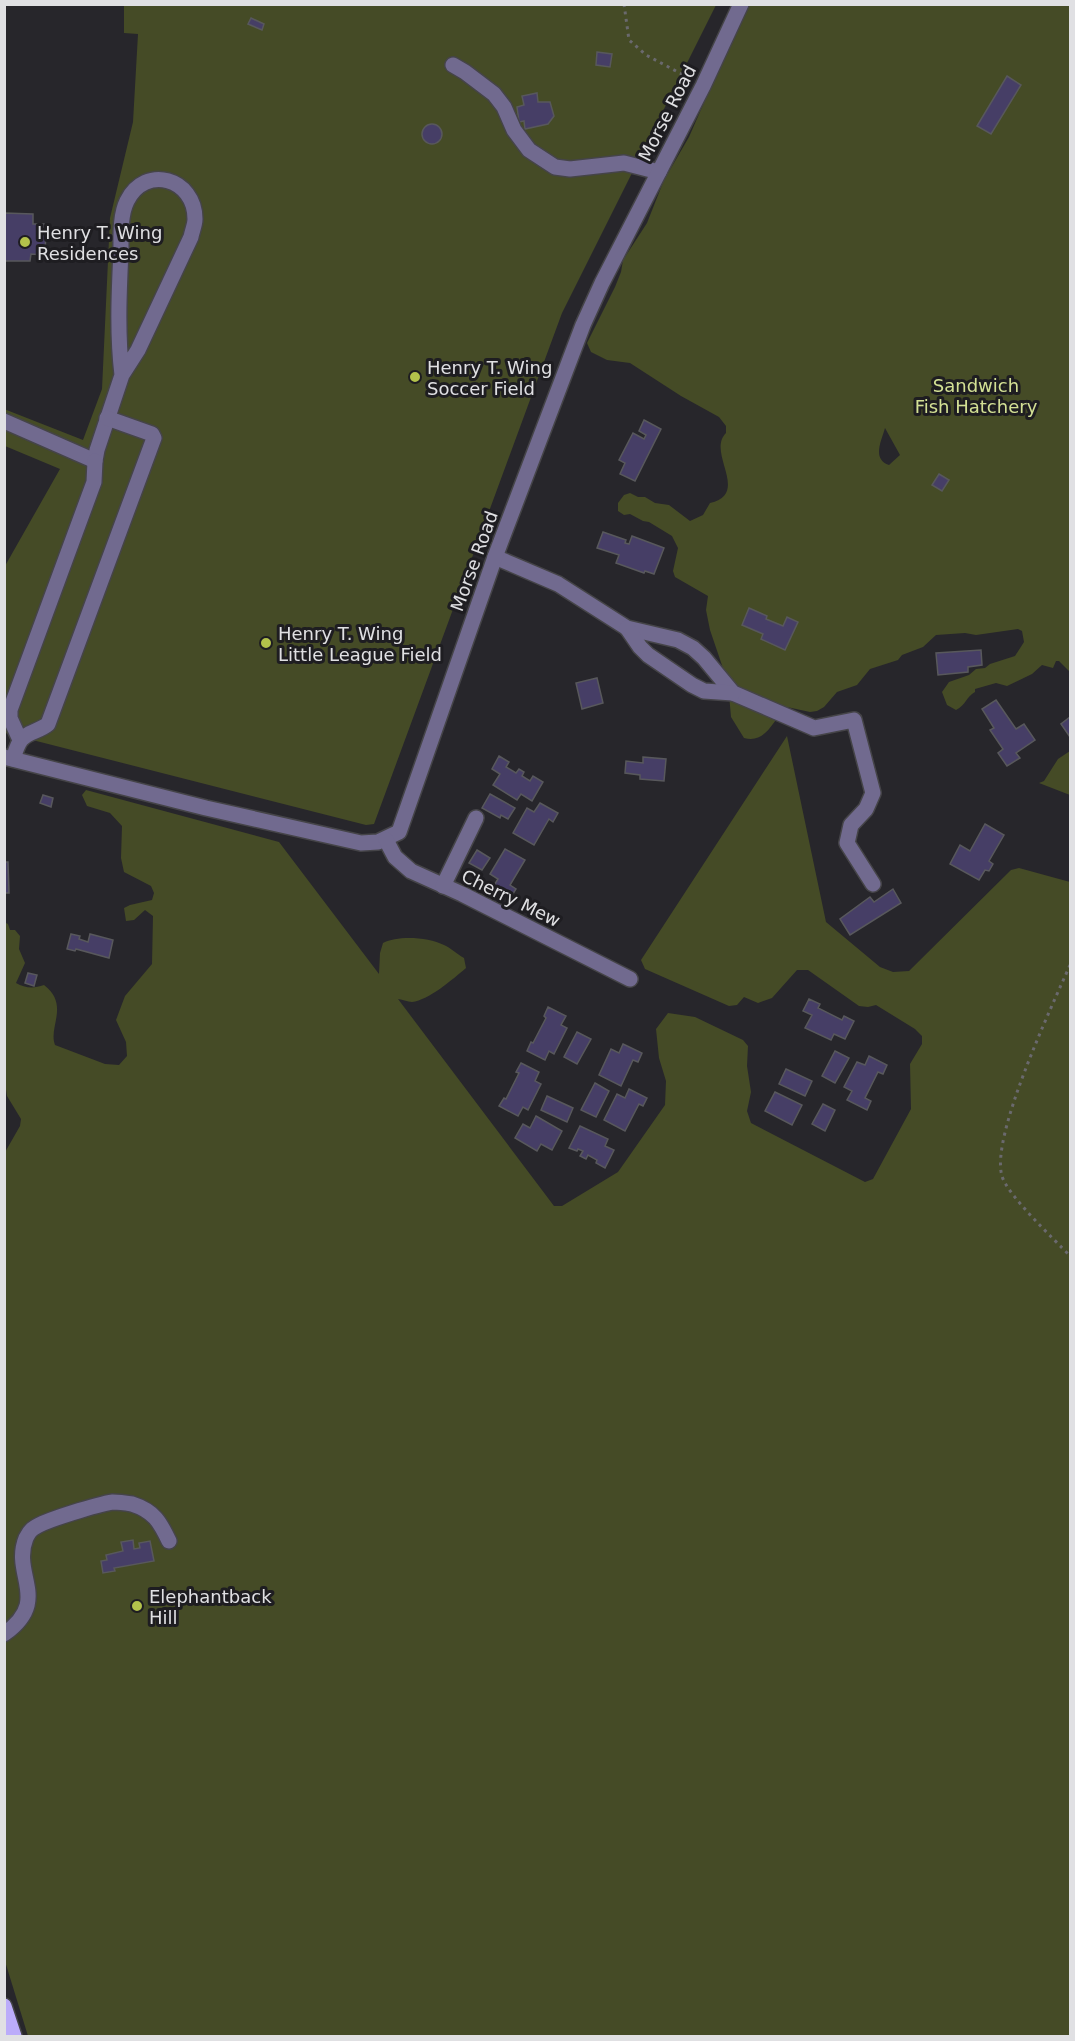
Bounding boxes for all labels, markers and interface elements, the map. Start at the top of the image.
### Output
street label: Morse Road [634,61,700,165]
place label: Henry T. Wing Residences [37,222,162,264]
marker: Henry T. Wing Residences [18,235,32,249]
place label: Henry T. Wing Soccer Field [427,357,552,399]
marker: Henry T. Wing Soccer Field [408,370,422,384]
park label: Sandwich Fish Hatchery [915,375,1038,417]
street label: Morse Road [446,508,502,614]
place label: Henry T. Wing Little League Field [278,623,442,665]
marker: Henry T. Wing Little League Field [259,636,273,650]
street label: Cherry Mew [458,865,564,931]
place label: Elephantback Hill [149,1586,272,1628]
marker: Elephantback Hill [130,1599,144,1613]

